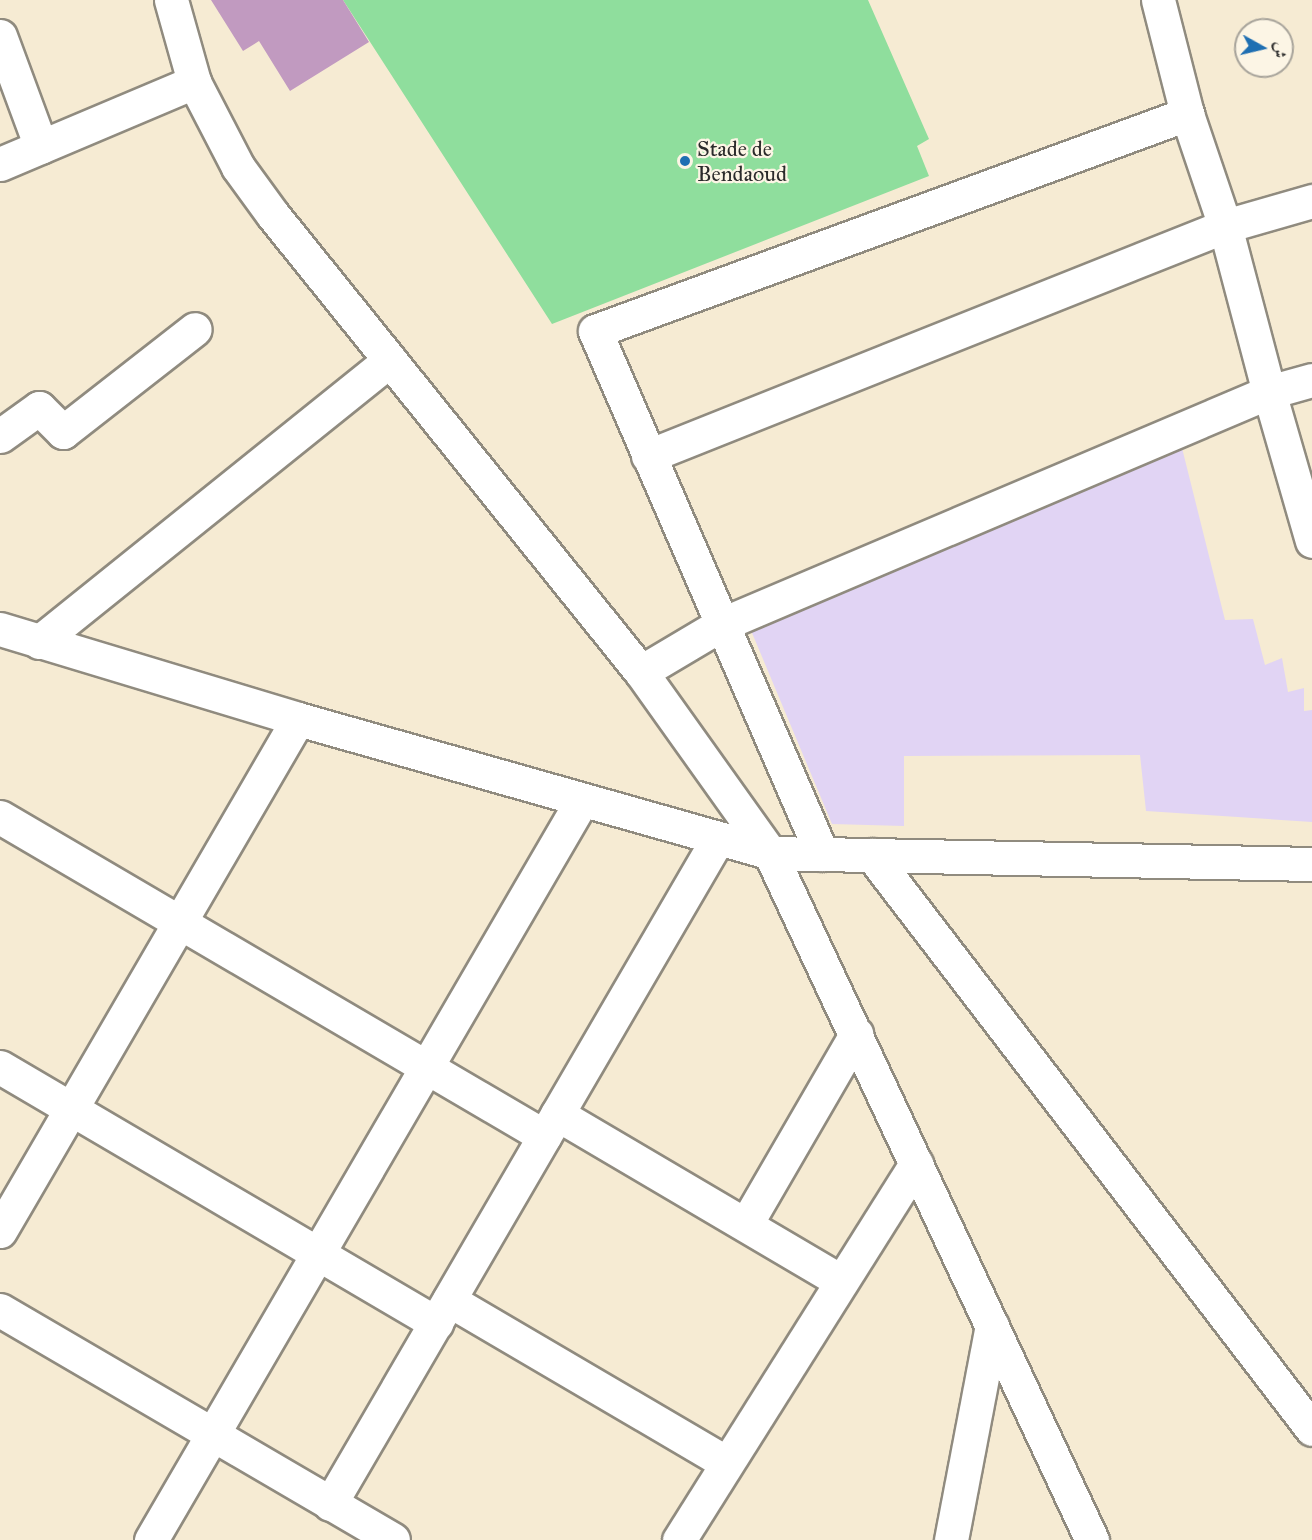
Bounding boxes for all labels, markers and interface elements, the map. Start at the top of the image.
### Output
north arrow [1234,18,1294,78]
text: ش [1270,41,1291,59]
place label: Stade de Bendaoud [697,135,787,186]
marker: Stade de Bendaoud [678,154,692,168]

